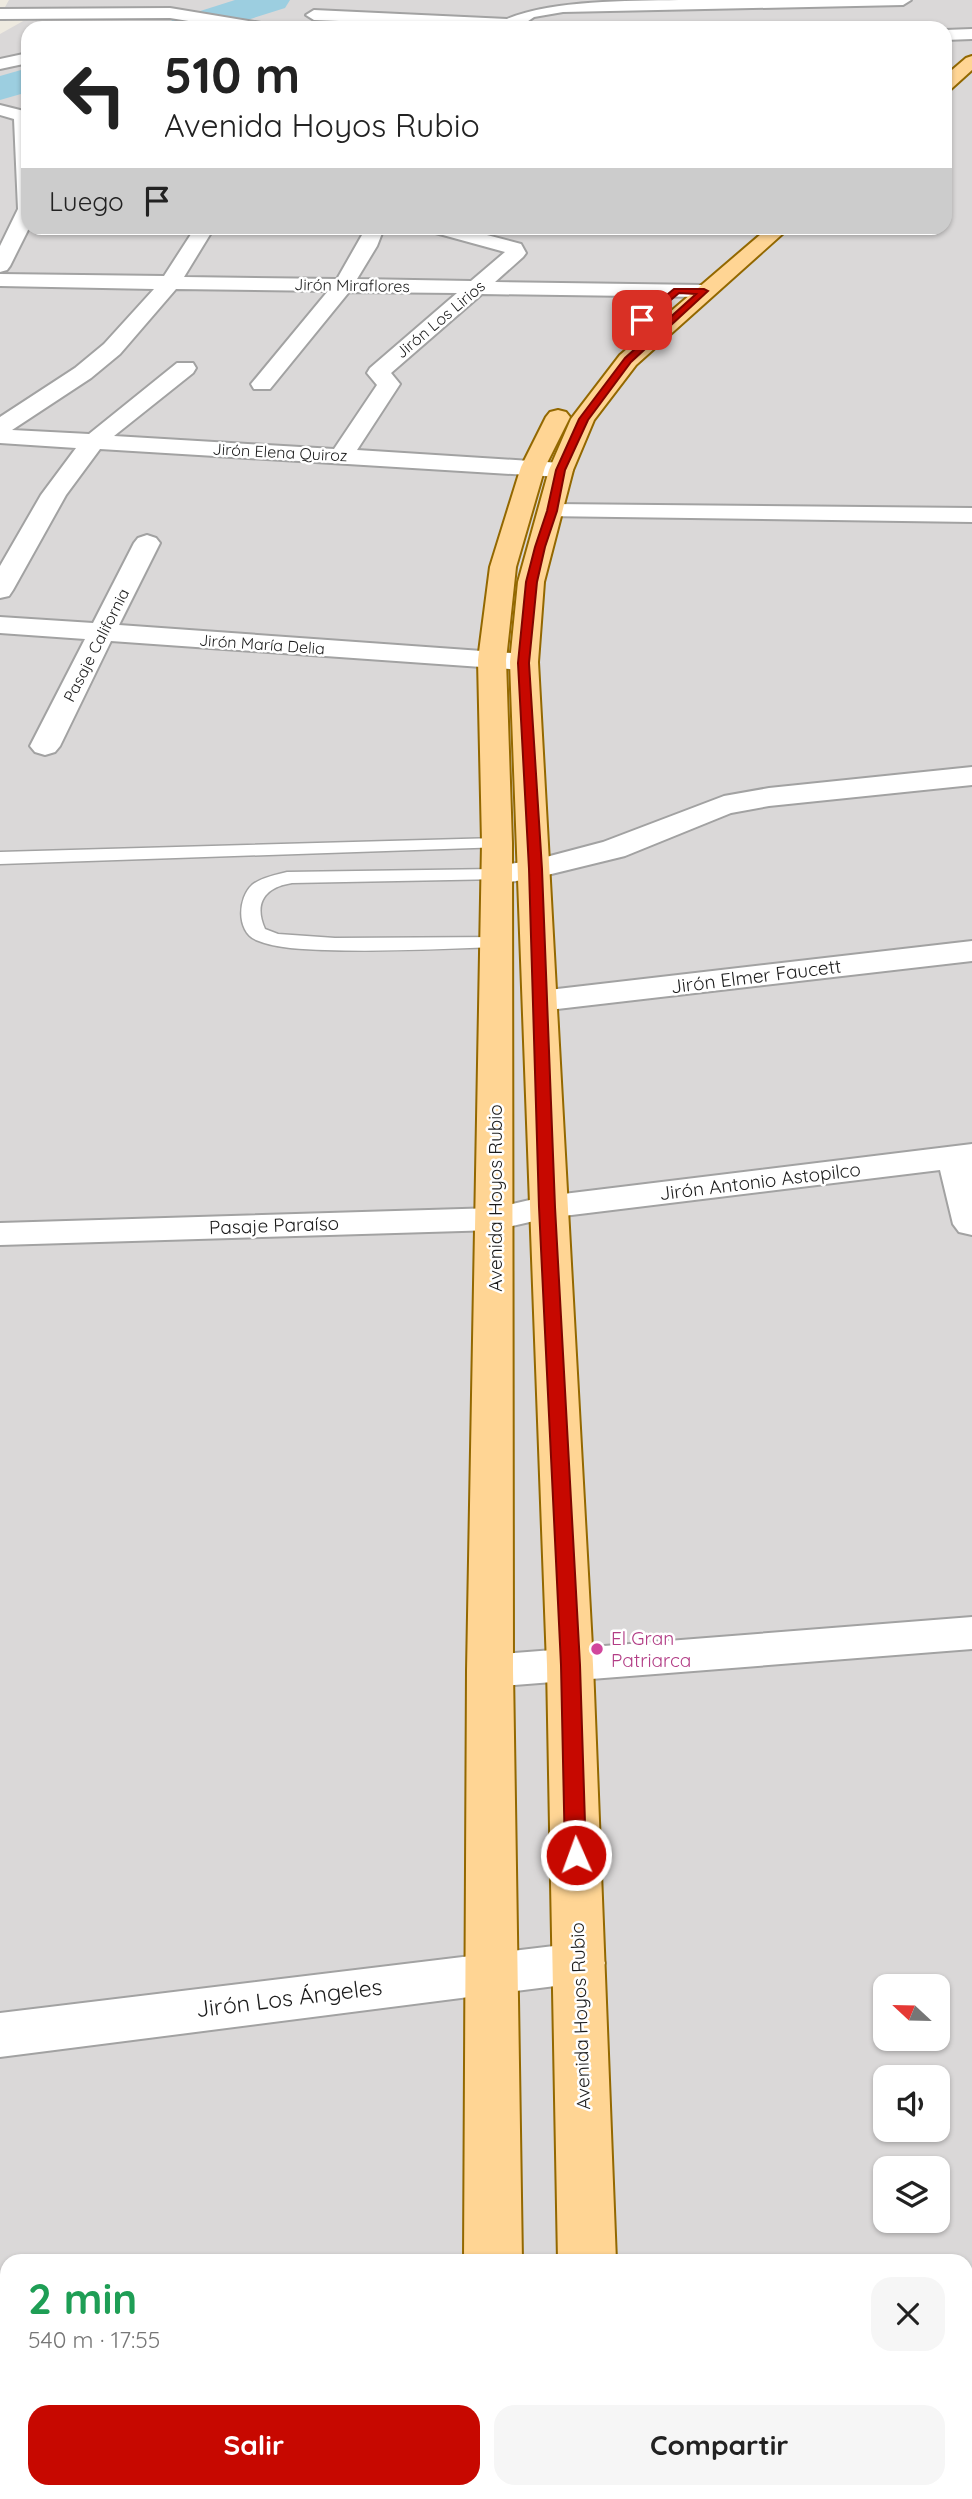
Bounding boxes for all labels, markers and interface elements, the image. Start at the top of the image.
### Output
text: 510 m [164,44,300,105]
icon: left [49,49,140,140]
text: Avenida Hoyos Rubio [164,105,480,145]
icon: arrive [138,182,176,220]
text: Luego [49,185,124,218]
street label: Jirón Miraflores [294,274,410,296]
street label: Jirón Los Lirios [391,276,489,362]
pin [612,290,672,350]
icon: arrive [623,301,661,339]
street label: Jirón Elena Quiroz [212,438,348,466]
street label: Pasaje California [59,585,133,705]
street label: Jirón María Delia [198,630,326,658]
street label: Jirón Elmer Faucett [669,954,843,998]
street label: Avenida Hoyos Rubio [483,1104,507,1292]
street label: Jirón Antonio Astopilco [658,1157,862,1205]
street label: Pasaje Paraíso [209,1211,339,1239]
place label: El Gran Patriarca [611,1626,691,1672]
marker: El Gran Patriarca [589,1641,605,1657]
position arrow [539,1818,613,1892]
street label: Avenida Hoyos Rubio [565,1922,595,2110]
street label: Jirón Los Ángeles [194,1972,384,2023]
north arrow [873,1974,950,2051]
map controls [873,1974,950,2233]
button: sound [873,2065,950,2142]
button: layers [873,2156,950,2233]
text: 2 min [28,2272,137,2325]
button: close [871,2277,945,2351]
text: 540 m · 17:55 [28,2325,160,2354]
button: Salir [28,2405,480,2485]
button: Compartir [494,2405,945,2485]

